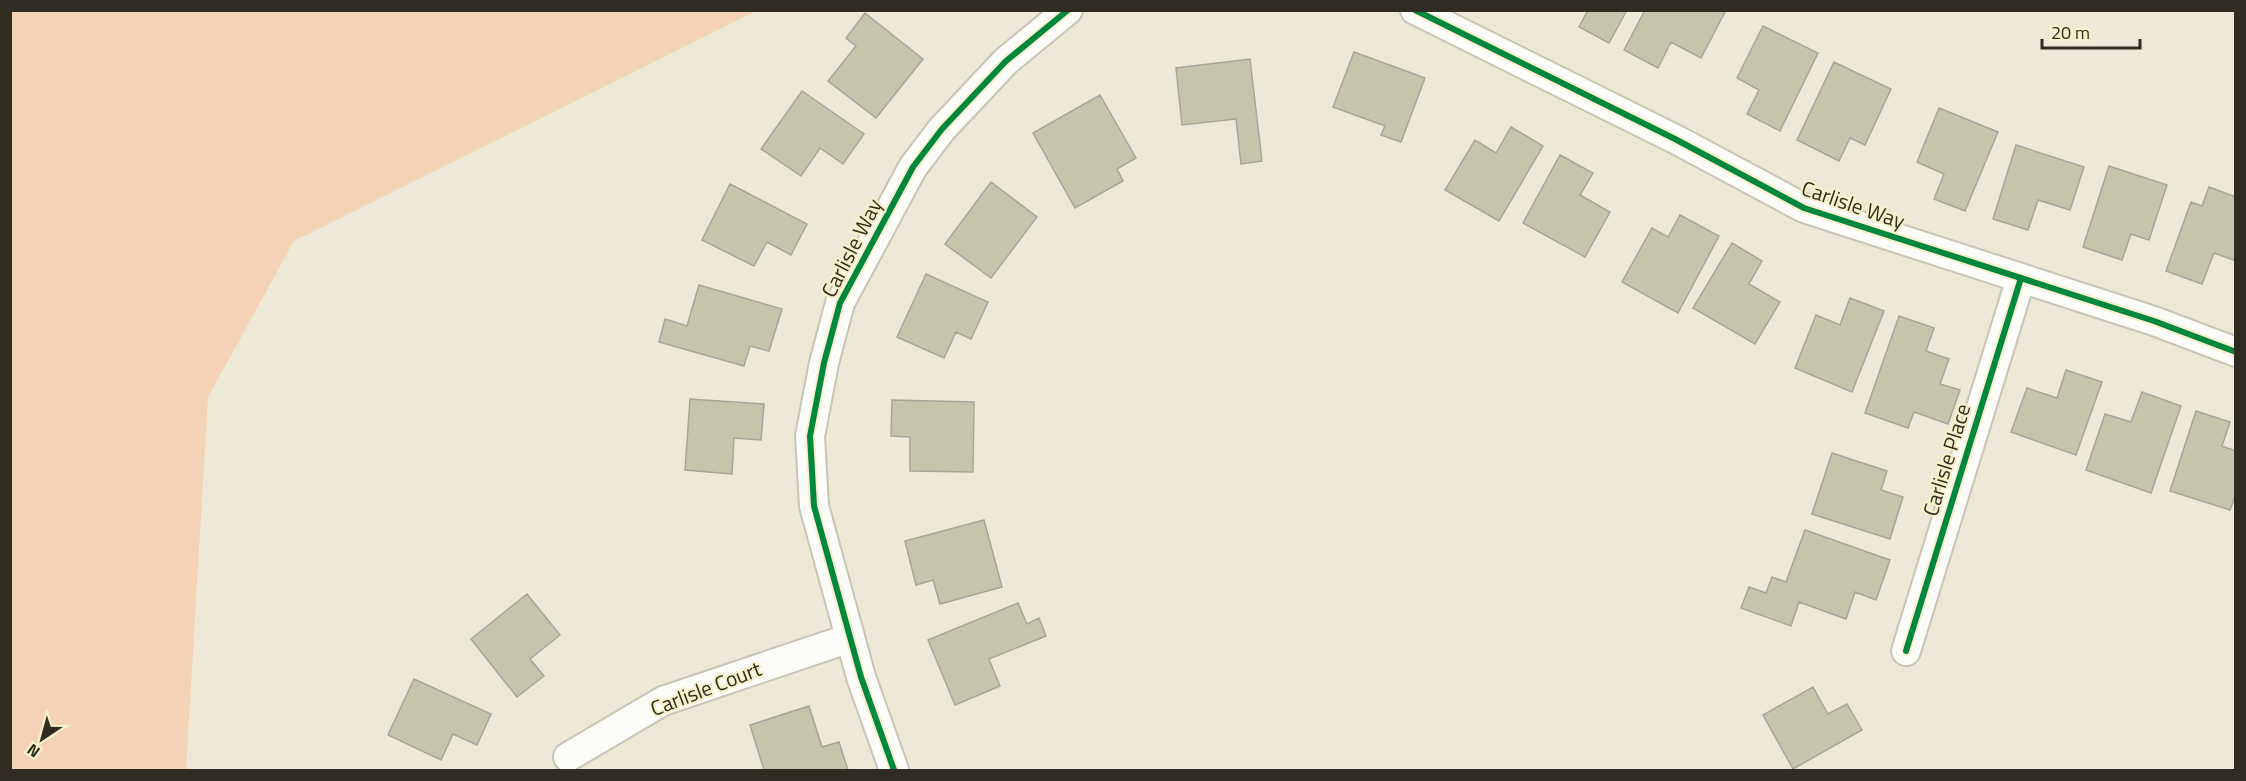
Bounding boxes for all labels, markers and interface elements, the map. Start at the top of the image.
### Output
scale bar [2042,12,2140,50]
text: 20 m [2051,19,2090,46]
street label: Carlisle Way [1797,171,1909,237]
street label: Carlisle Way [812,192,890,303]
street label: Carlisle Place [1914,400,1978,520]
street label: Carlisle Court [645,652,766,724]
north arrow [12,709,72,769]
text: N [22,738,45,764]

